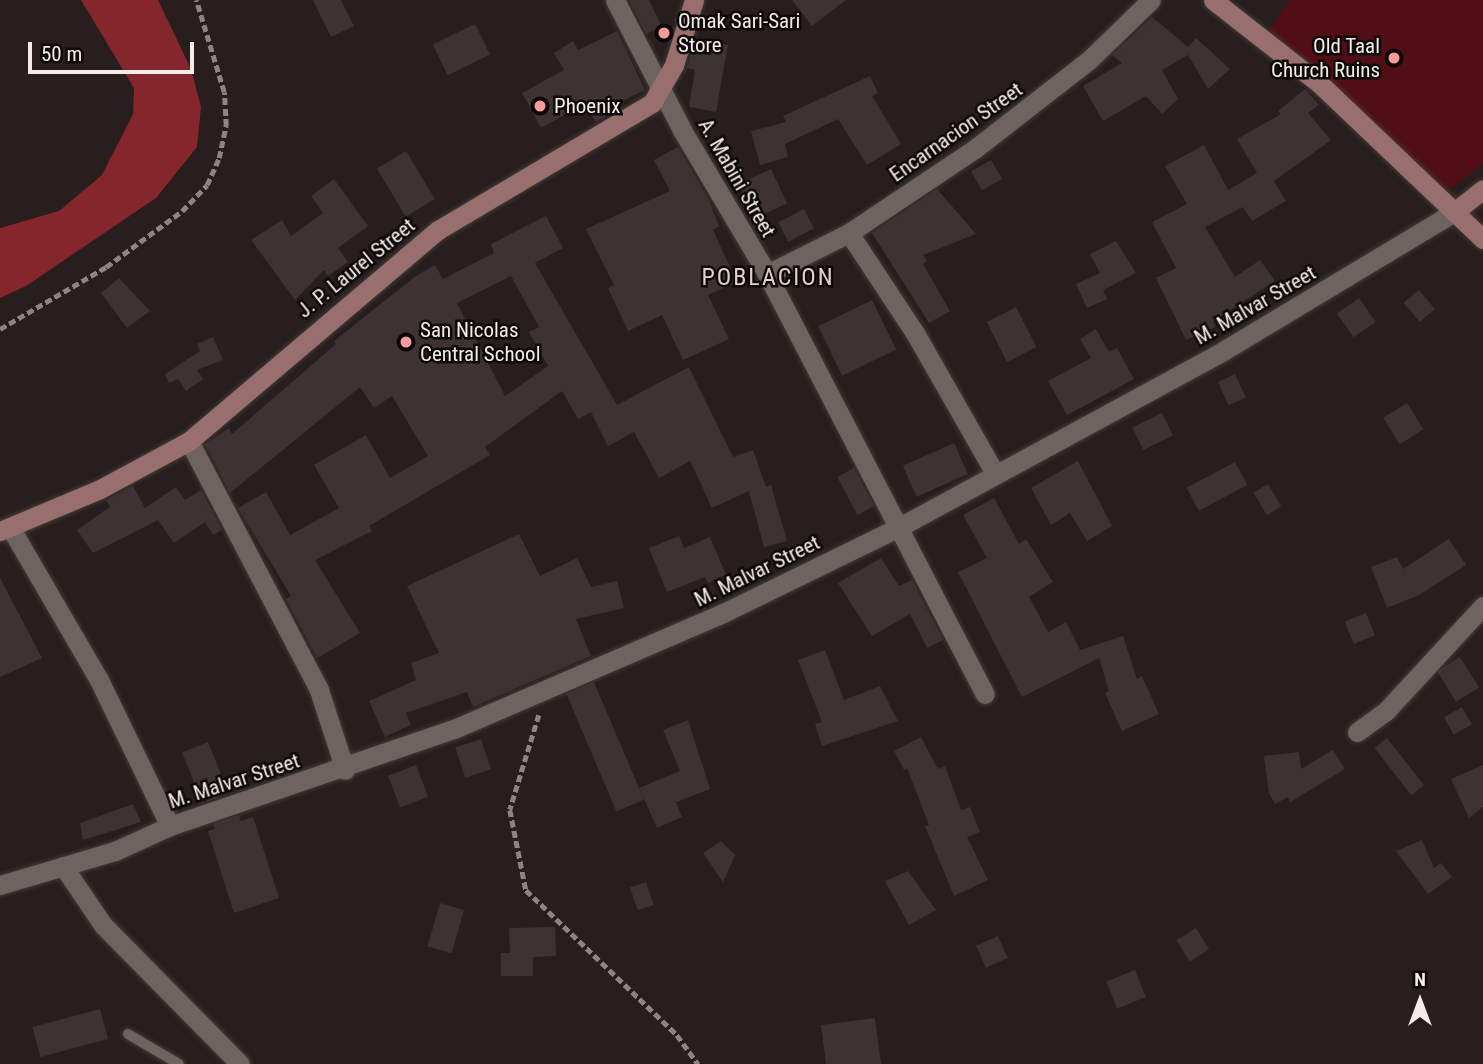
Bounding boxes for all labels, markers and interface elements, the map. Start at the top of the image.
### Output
place label: Omak Sari-Sari Store [678,8,800,58]
marker: Omak Sari-Sari Store [656,25,672,41]
scale bar [32,28,198,72]
place label: Old Taal Church Ruins [1271,33,1380,83]
text: 50 m [41,42,82,66]
marker: Old Taal Church Ruins [1386,50,1402,66]
street label: Encarnacion Street [885,77,1027,187]
place label: Phoenix [554,93,620,119]
marker: Phoenix [532,98,548,114]
street label: A. Mabini Street [693,114,781,242]
street label: J. P. Laurel Street [292,213,420,323]
street label: M. Malvar Street [1190,260,1320,350]
district label: POBLACION [703,264,833,292]
place label: San Nicolas Central School [420,317,540,367]
marker: San Nicolas Central School [398,334,414,350]
street label: M. Malvar Street [690,530,824,612]
street label: M. Malvar Street [165,748,303,814]
north arrow [1385,966,1455,1036]
text: N [1414,968,1426,991]

